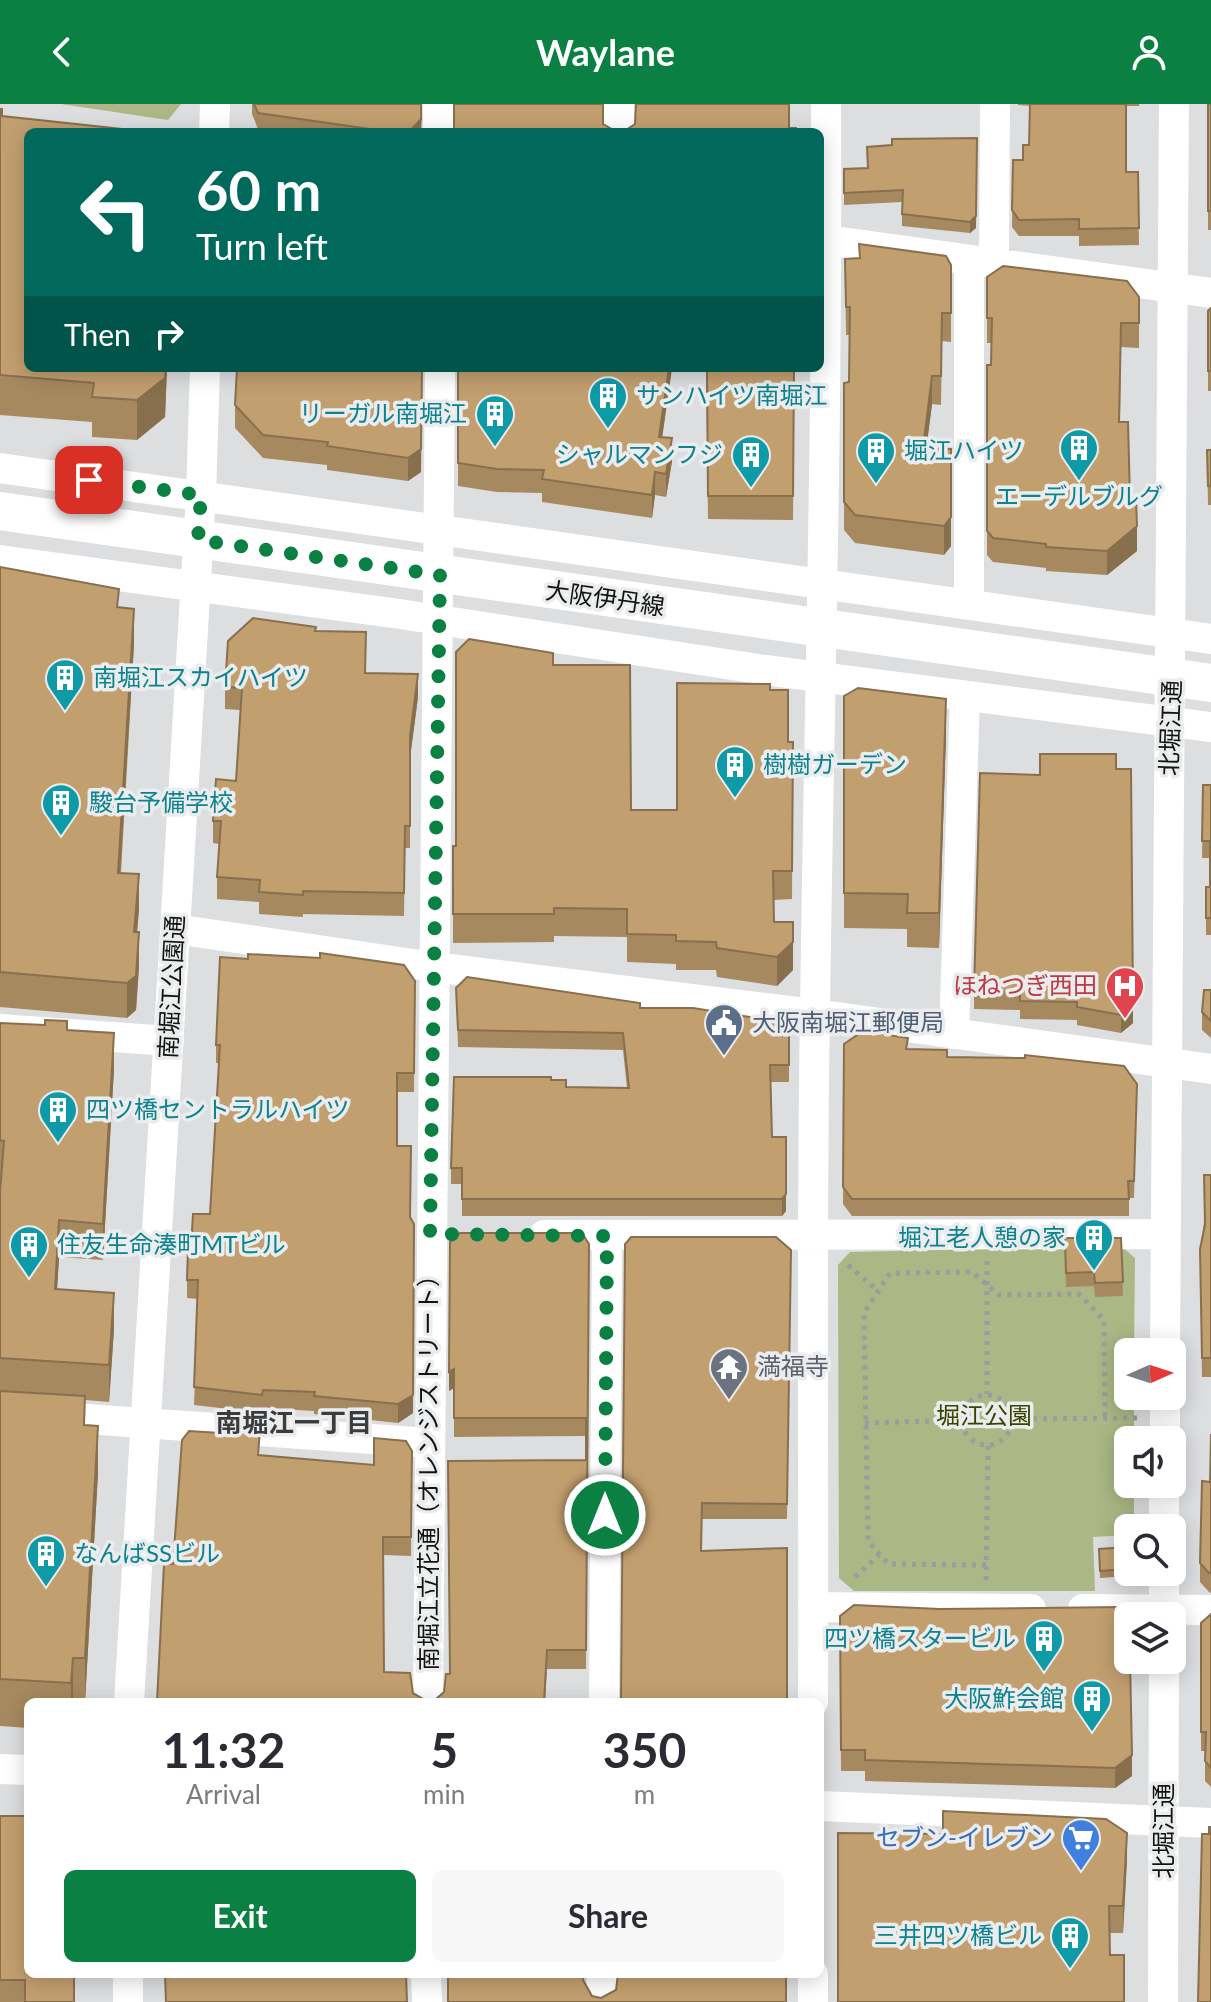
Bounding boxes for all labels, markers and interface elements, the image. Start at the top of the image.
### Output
icon: back [40,30,84,74]
text: Waylane [536,30,675,74]
icon: person [1127,30,1171,74]
text: 60 m [196,156,321,223]
icon: left [64,160,168,264]
text: Turn left [196,224,328,268]
icon: right [147,312,191,356]
text: Then [64,316,131,352]
building icon: サンハイツ南堀江 [587,375,629,430]
place label: サンハイツ南堀江 [636,380,828,409]
building icon: リーガル南堀江 [474,393,516,448]
place label: リーガル南堀江 [299,398,467,427]
building icon: エーデルブルグ [1058,427,1100,482]
building icon: 堀江ハイツ [855,430,897,485]
building icon: シャルマンフジ [730,434,772,489]
place label: 堀江ハイツ [904,435,1024,464]
place label: シャルマンフジ [556,439,723,468]
pin [55,446,123,514]
icon: arrive [67,458,111,502]
place label: エーデルブルグ [995,481,1163,510]
street label: 大阪伊丹線 [544,575,667,620]
building icon: 南堀江スカイハイツ [44,657,86,712]
place label: 南堀江スカイハイツ [93,662,308,691]
street label: 北堀江通 [1153,679,1186,776]
building icon: 樹樹ガーデン [714,744,756,799]
place label: 樹樹ガーデン [763,749,907,778]
building icon: 駿台予備学校 [40,782,82,837]
place label: 駿台予備学校 [89,787,233,816]
street label: 南堀江公園通 [152,914,189,1060]
hospital icon: ほねつぎ西田 [1104,965,1146,1020]
place label: ほねつぎ西田 [953,970,1097,999]
public building icon: 大阪南堀江郵便局 [703,1002,745,1057]
place label: 大阪南堀江郵便局 [752,1007,944,1036]
building icon: 四ツ橋セントラルハイツ [37,1089,79,1144]
place label: 四ツ橋セントラルハイツ [86,1094,350,1123]
building icon: 堀江老人憩の家 [1073,1217,1115,1272]
place label: 堀江老人憩の家 [898,1222,1066,1251]
building icon: 住友生命湊町MTビル [8,1224,50,1279]
place label: 住友生命湊町MTビル [57,1229,285,1258]
street label: 南堀江立花通（オレンジストリート） [413,1263,442,1671]
north arrow [1114,1338,1186,1410]
map controls [1114,1338,1186,1674]
temple icon: 満福寺 [708,1346,750,1401]
place label: 満福寺 [757,1351,829,1380]
park label: 堀江公園 [936,1400,1032,1429]
district label: 南堀江一丁目 [216,1406,372,1438]
button: sound [1114,1426,1186,1498]
position arrow [563,1473,647,1557]
button: search [1114,1514,1186,1586]
building icon: なんばSSビル [25,1533,67,1588]
place label: なんばSSビル [74,1538,220,1567]
button: layers [1114,1602,1186,1674]
building icon: 四ツ橋スタービル [1023,1618,1065,1673]
place label: 四ツ橋スタービル [824,1623,1016,1652]
building icon: 大阪鮓会館 [1071,1678,1113,1733]
place label: 大阪鮓会館 [944,1683,1064,1712]
text: 11:32 [162,1721,285,1778]
text: 5 [430,1721,458,1778]
text: 350 [603,1721,686,1778]
text: Arrival [186,1778,261,1810]
text: min [423,1778,465,1810]
text: m [634,1778,655,1810]
street label: 北堀江通 [1148,1783,1177,1879]
supermarket icon: セブン-イレブン [1060,1817,1102,1872]
place label: セブン-イレブン [876,1822,1053,1851]
button: Exit [64,1870,416,1962]
button: Share [432,1870,784,1962]
building icon: 三井四ツ橋ビル [1049,1915,1091,1970]
place label: 三井四ツ橋ビル [874,1920,1042,1949]

